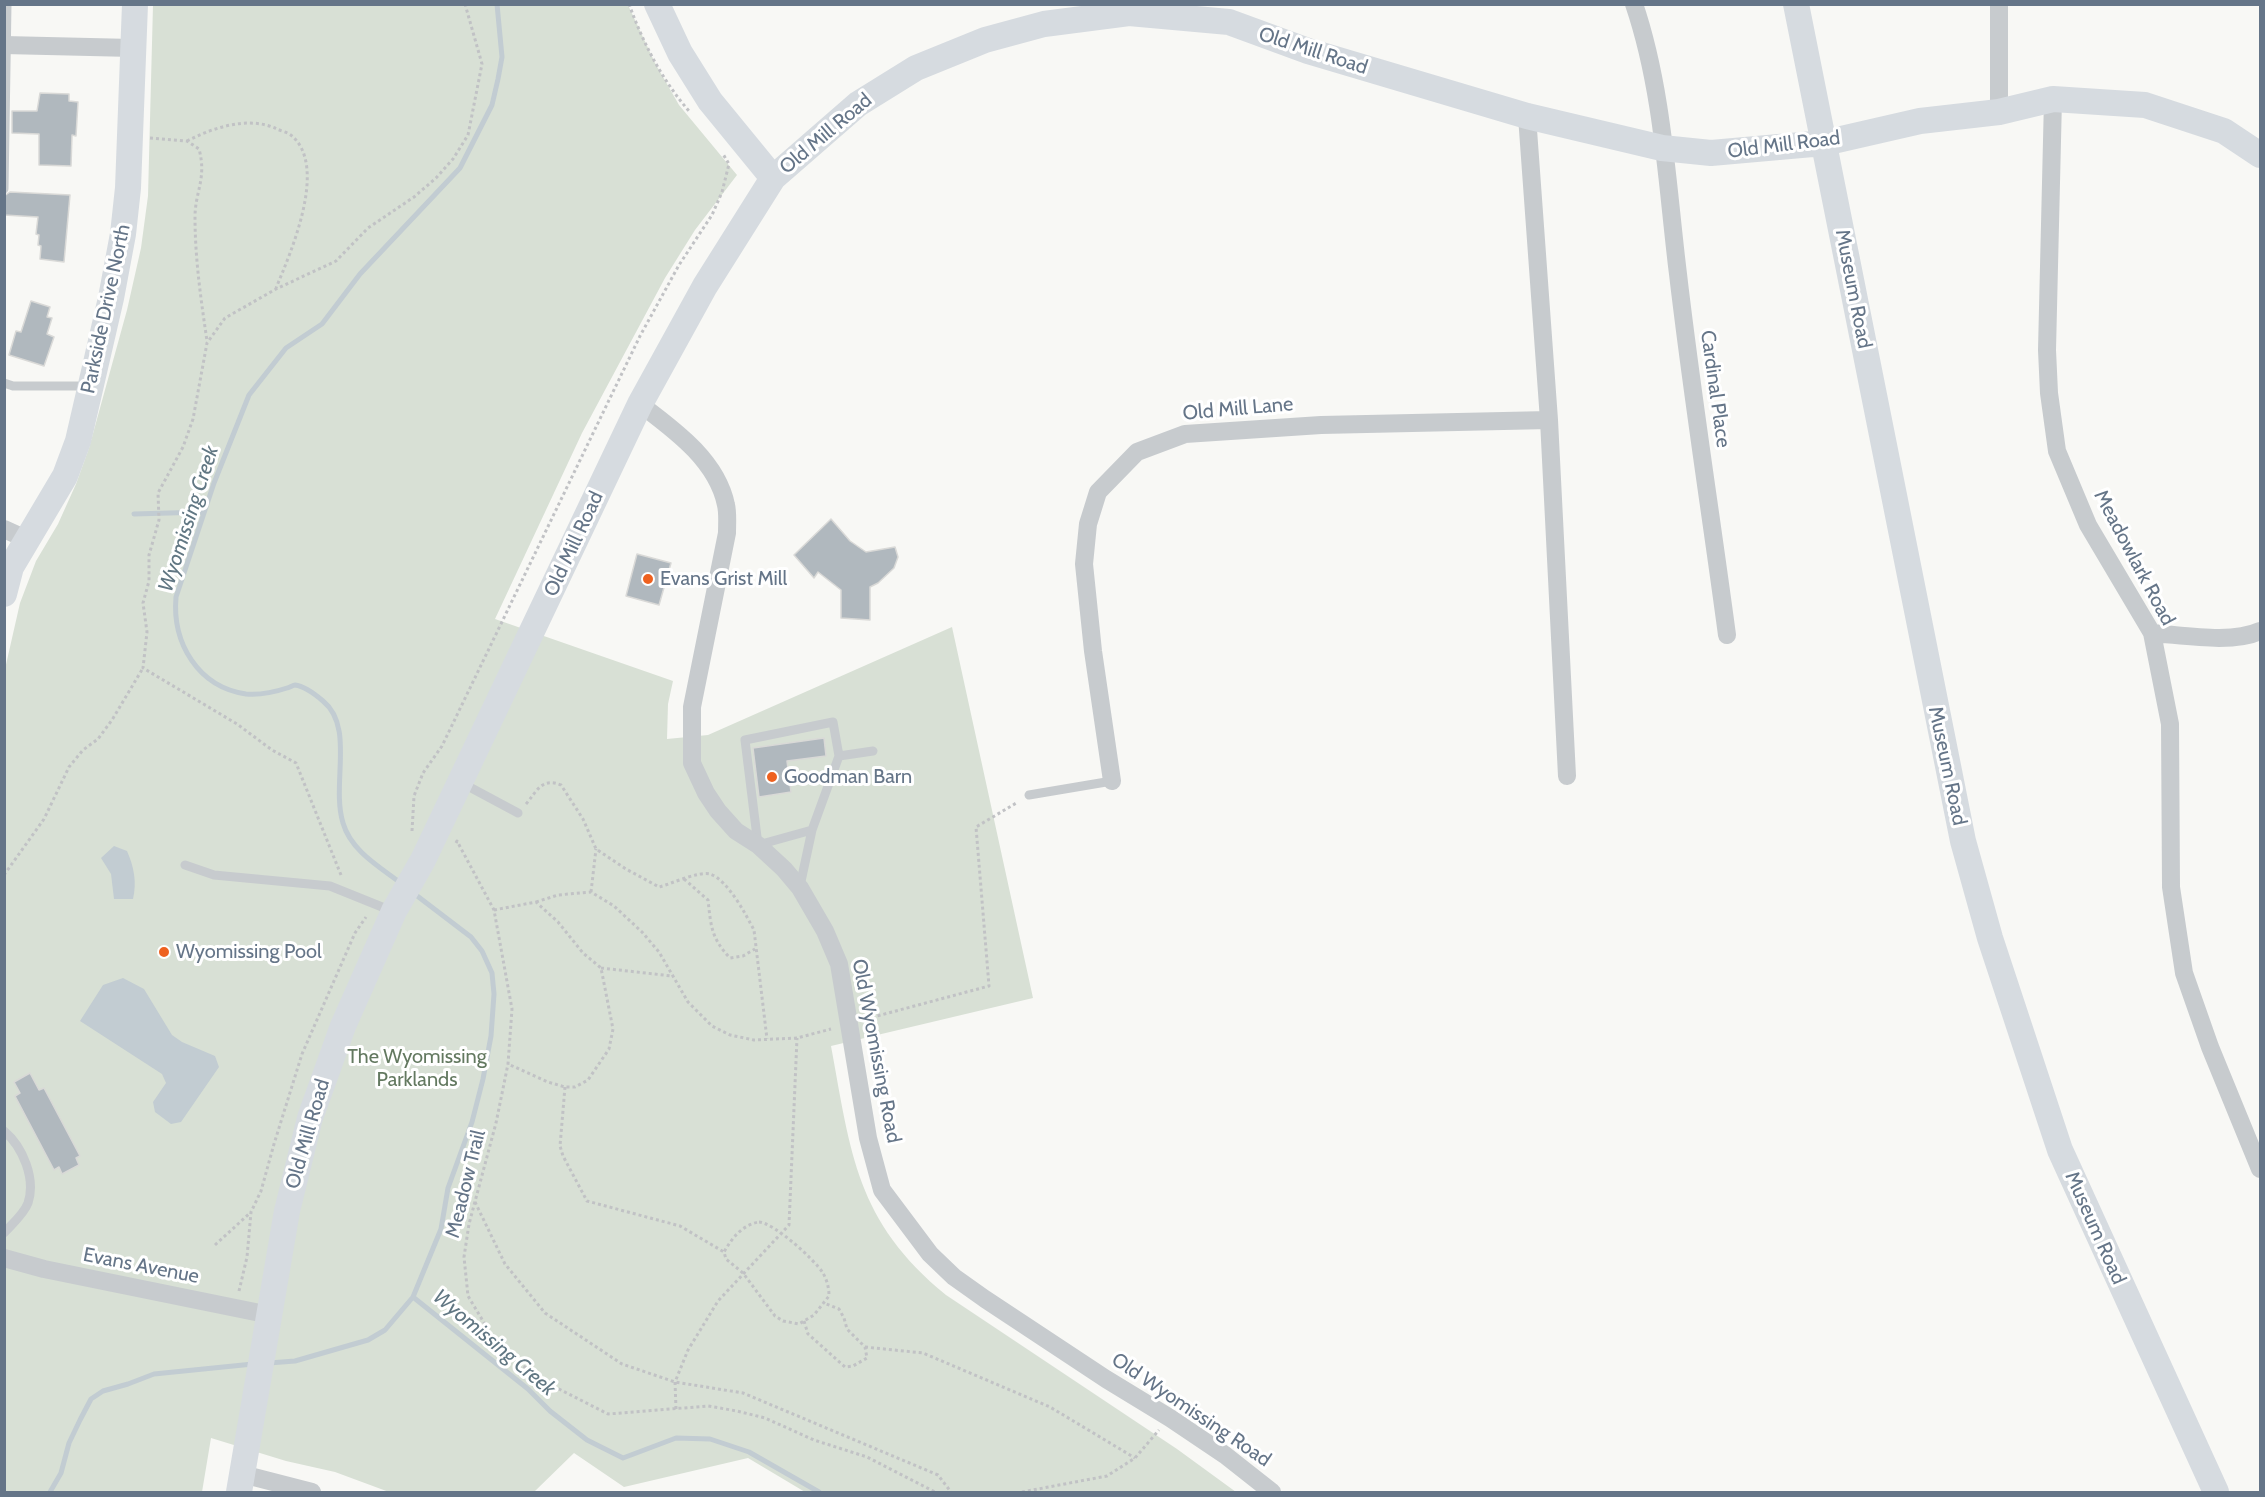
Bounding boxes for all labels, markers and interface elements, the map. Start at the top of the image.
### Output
street label: Old Mill Road [1256,22,1370,80]
street label: Old Mill Road [775,88,877,180]
street label: Old Mill Road [1726,126,1842,164]
street label: Parkside Drive North [76,222,136,396]
street label: Museum Road [1830,227,1876,351]
street label: Cardinal Place [1695,329,1735,449]
street label: Old Mill Lane [1182,392,1294,426]
water label: Wyomissing Creek [153,443,225,595]
street label: Meadowlark Road [2088,486,2180,630]
street label: Old Mill Road [539,488,609,600]
place label: Evans Grist Mill [660,567,787,591]
marker: Evans Grist Mill [641,572,655,586]
street label: Museum Road [1923,704,1971,828]
place label: Goodman Barn [784,765,912,789]
marker: Goodman Barn [765,770,779,784]
place label: Wyomissing Pool [176,940,322,964]
marker: Wyomissing Pool [157,945,171,959]
street label: Old Wyomissing Road [846,957,906,1145]
park label: The Wyomissing Parklands [347,1045,487,1092]
street label: Old Mill Road [281,1076,335,1192]
street label: Meadow Trail [441,1127,491,1241]
street label: Museum Road [2059,1168,2131,1288]
street label: Evans Avenue [81,1243,201,1289]
water label: Wyomissing Creek [428,1284,560,1402]
street label: Old Wyomissing Road [1107,1348,1275,1472]

